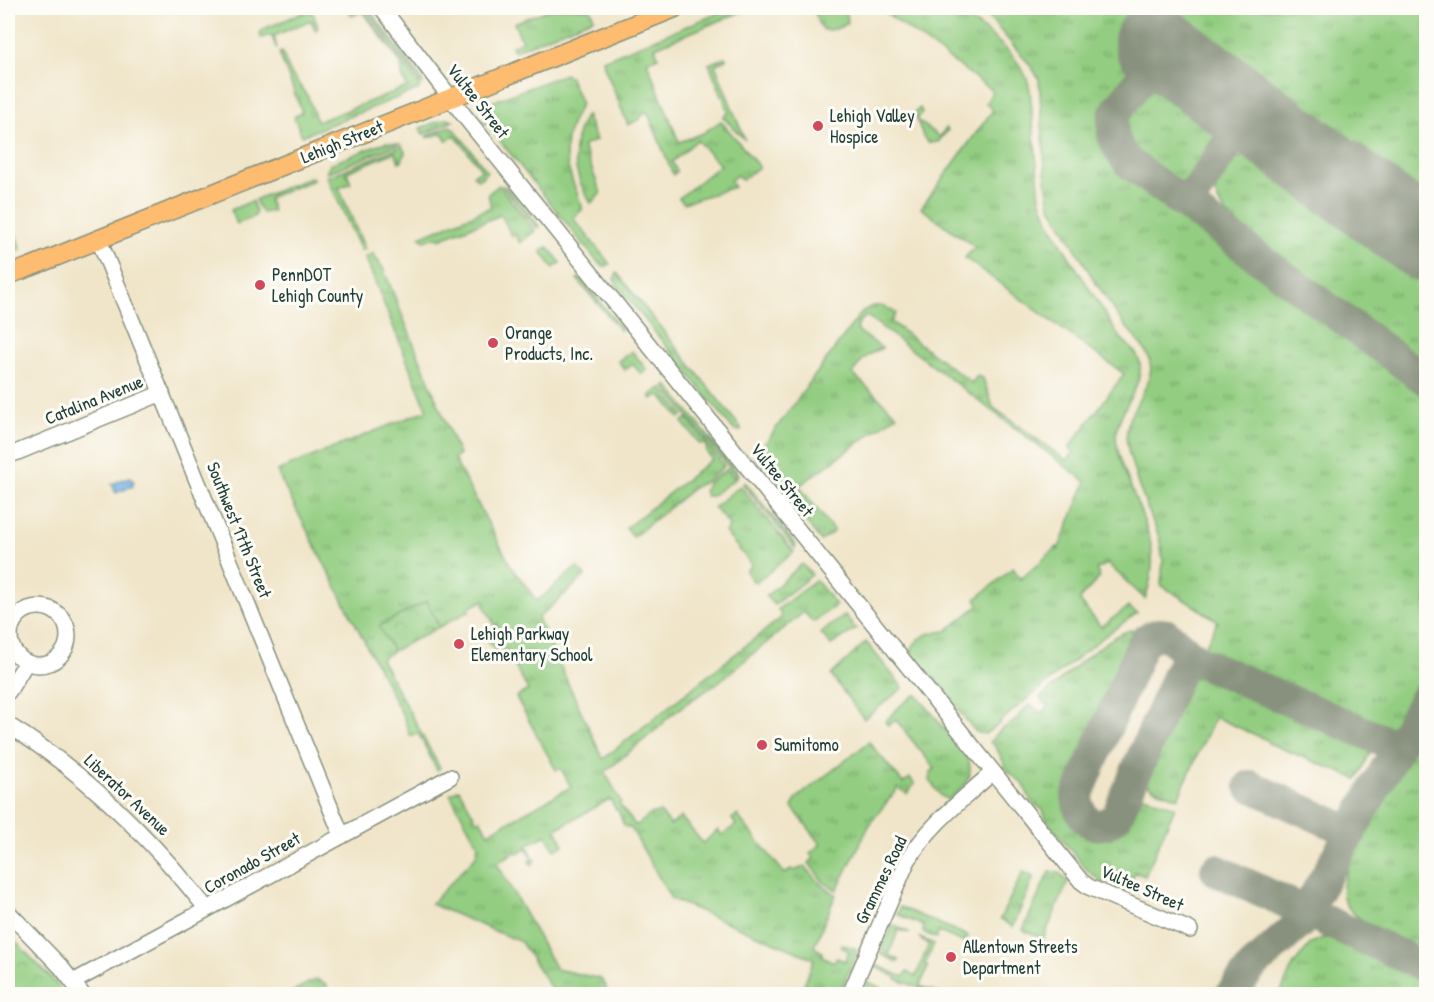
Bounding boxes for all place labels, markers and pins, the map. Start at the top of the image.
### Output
place label: Lehigh Valley Hospice [830,103,915,149]
marker: Lehigh Valley Hospice [811,119,825,133]
place label: PennDOT Lehigh County [272,262,364,308]
marker: PennDOT Lehigh County [253,278,267,292]
place label: Orange Products, Inc. [505,320,593,366]
marker: Orange Products, Inc. [486,336,500,350]
place label: Lehigh Parkway Elementary School [471,621,593,667]
marker: Lehigh Parkway Elementary School [452,637,466,651]
place label: Sumitomo [774,732,839,757]
marker: Sumitomo [755,738,769,752]
place label: Allentown Streets Department [963,934,1078,980]
marker: Allentown Streets Department [944,950,958,964]

